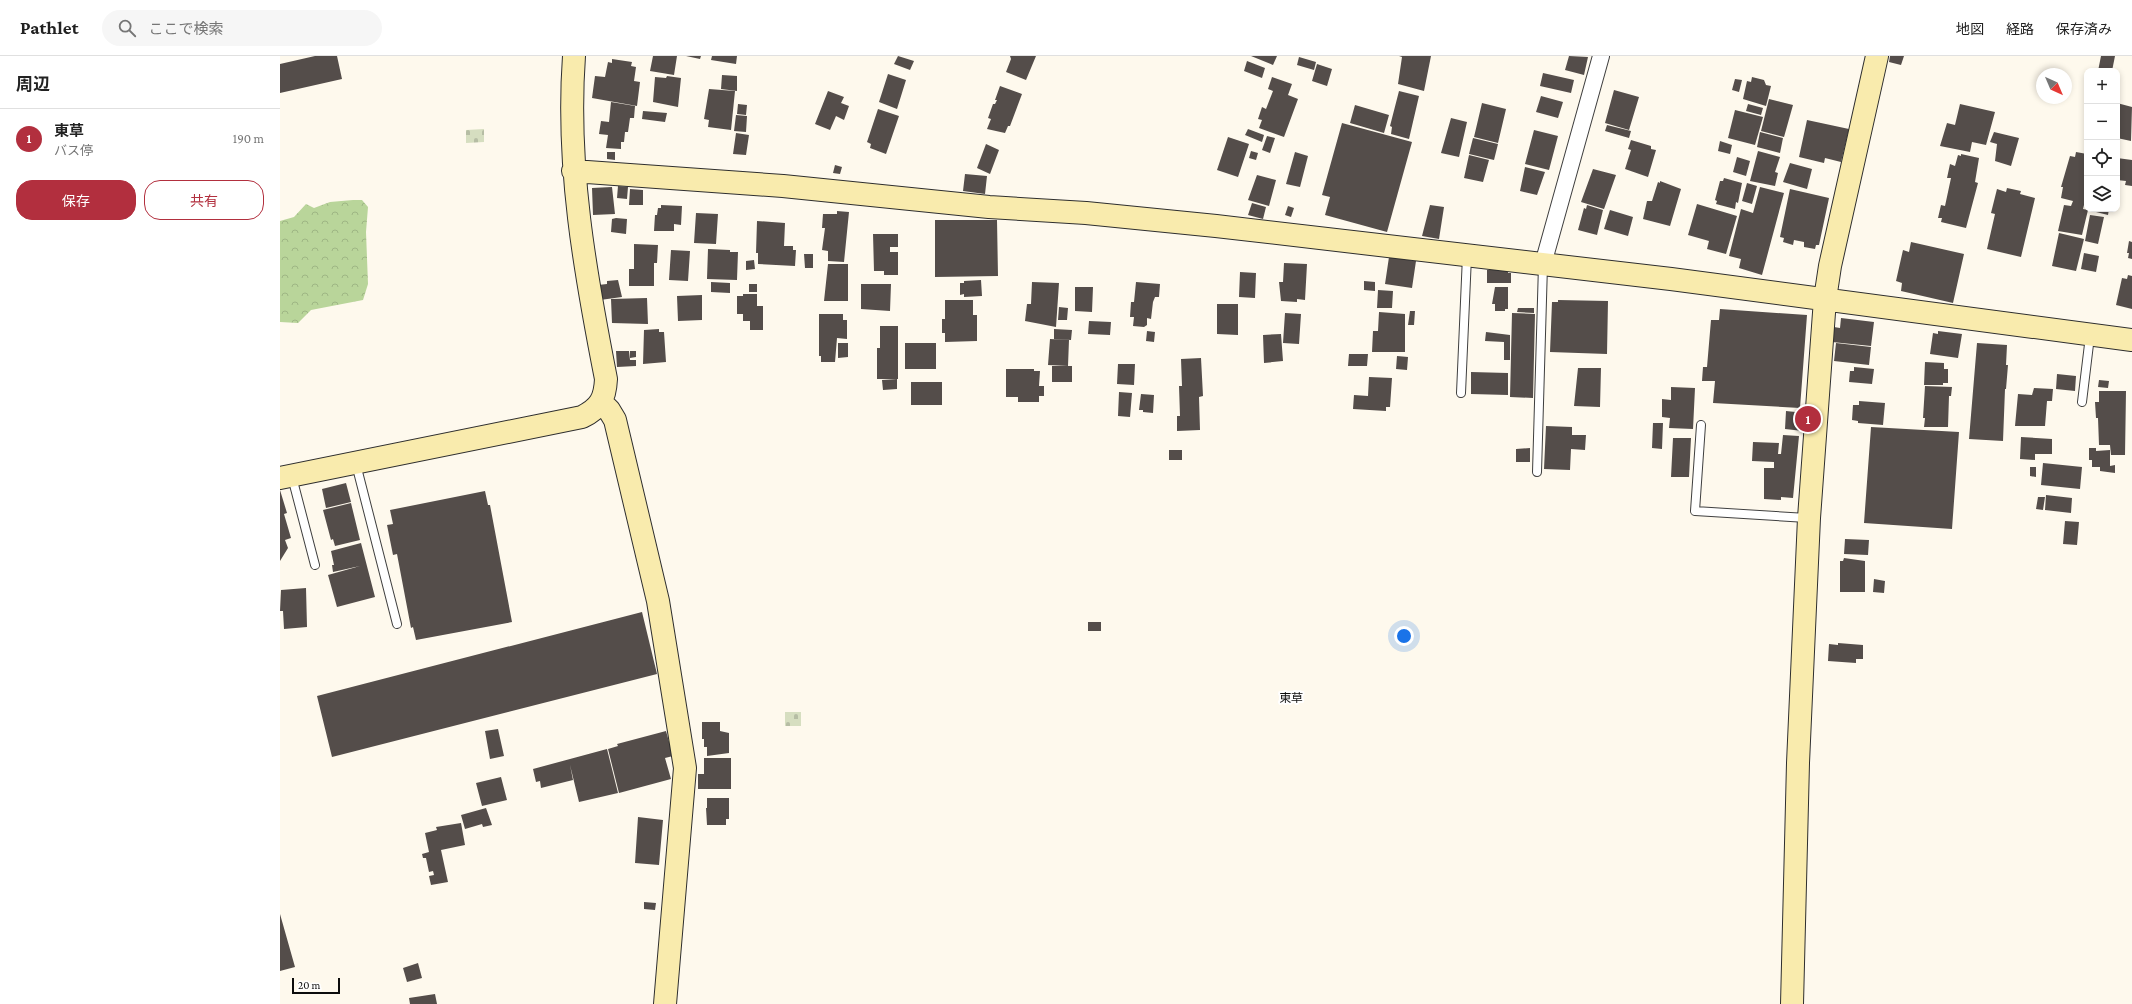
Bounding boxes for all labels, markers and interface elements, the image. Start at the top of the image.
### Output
search box [102,10,382,46]
text: Pathlet [20,17,78,38]
icon: search [116,17,138,39]
text: ここで検索 [148,21,224,37]
text: 地図 [1956,21,1984,37]
text: 経路 [2006,21,2034,37]
text: 保存済み [2056,21,2112,37]
north arrow [2036,68,2072,104]
map controls [2084,68,2120,212]
button: + [2084,68,2120,104]
text: 周辺 [16,75,50,94]
button: − [2084,104,2120,140]
text: 東草 [54,123,84,139]
text: 1 [27,131,31,146]
text: 190 m [233,131,264,146]
button: locate [2084,140,2120,176]
text: バス停 [54,143,93,158]
button: layers [2084,176,2120,212]
button: 保存 [16,180,136,220]
button: 共有 [144,180,264,220]
pin: 1 [1795,404,1821,434]
your location [1394,626,1414,646]
district label: 東草 [1279,691,1303,705]
scale bar [292,976,340,995]
text: 20 m [298,979,320,991]

